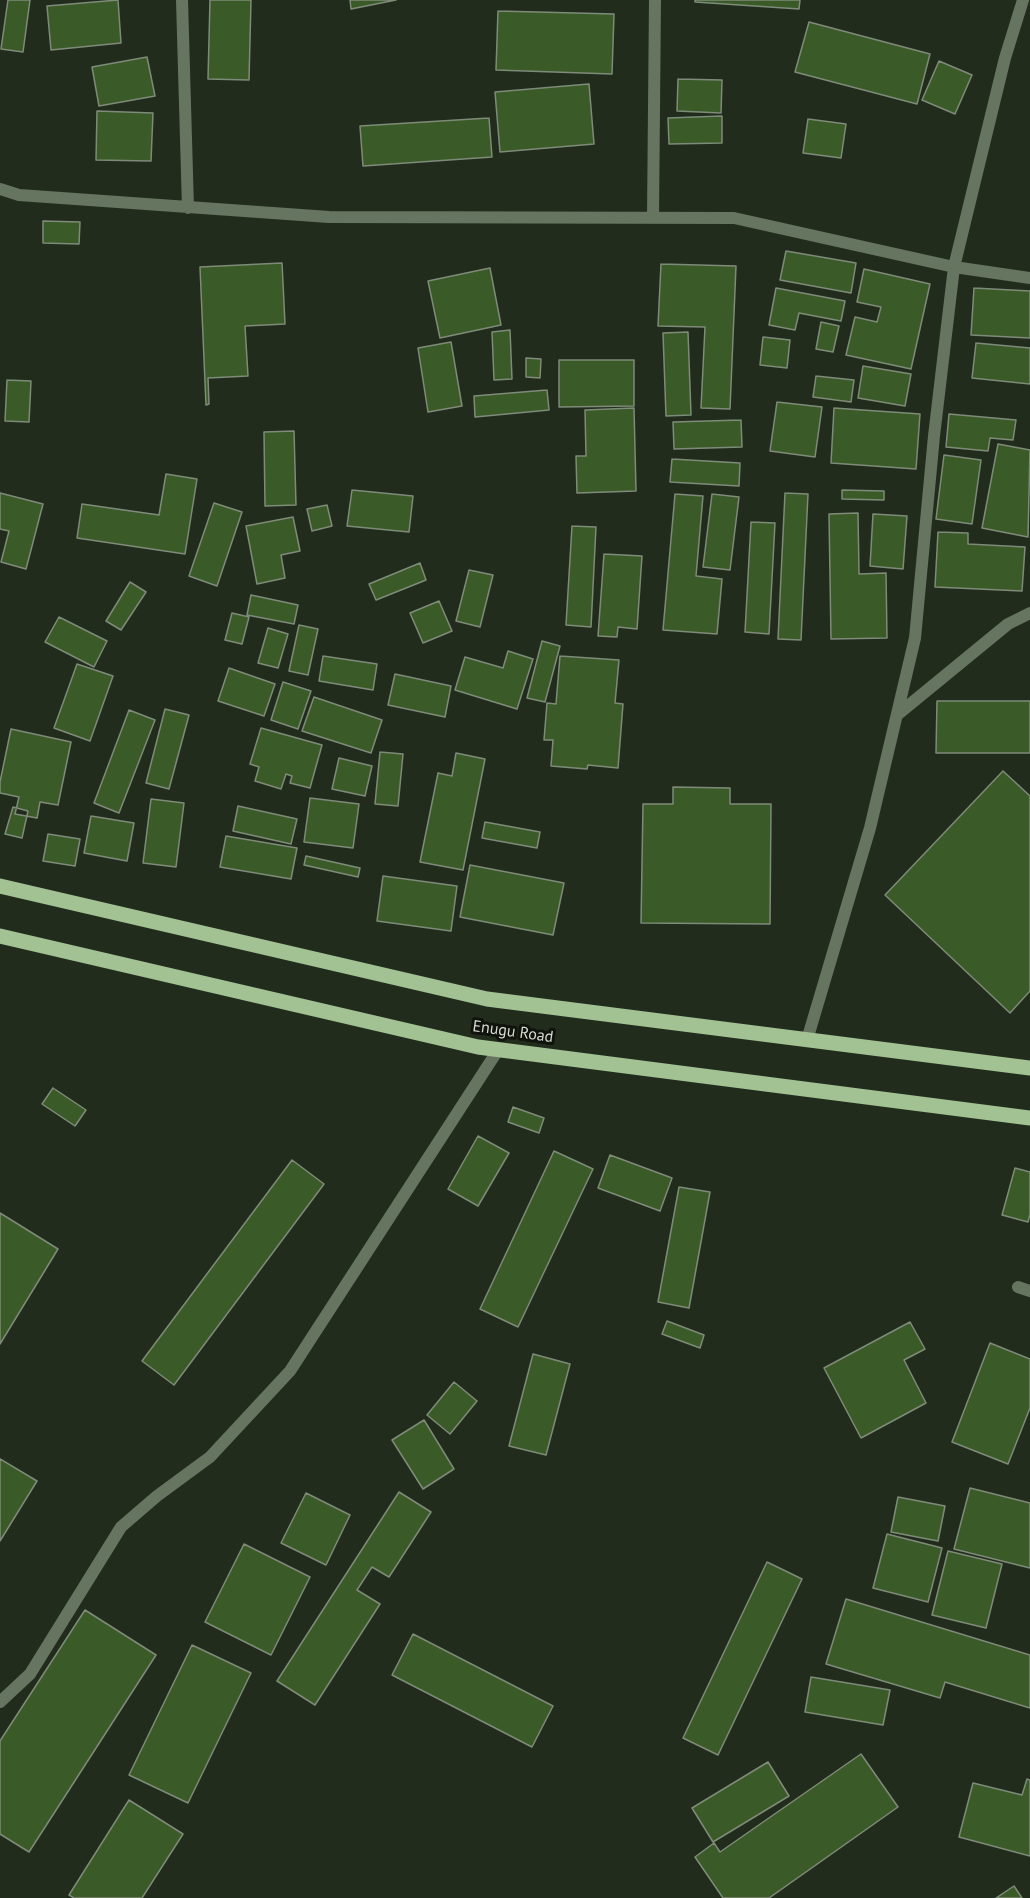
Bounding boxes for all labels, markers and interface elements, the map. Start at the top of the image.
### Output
street label: Enugu Road [471,1017,555,1047]

